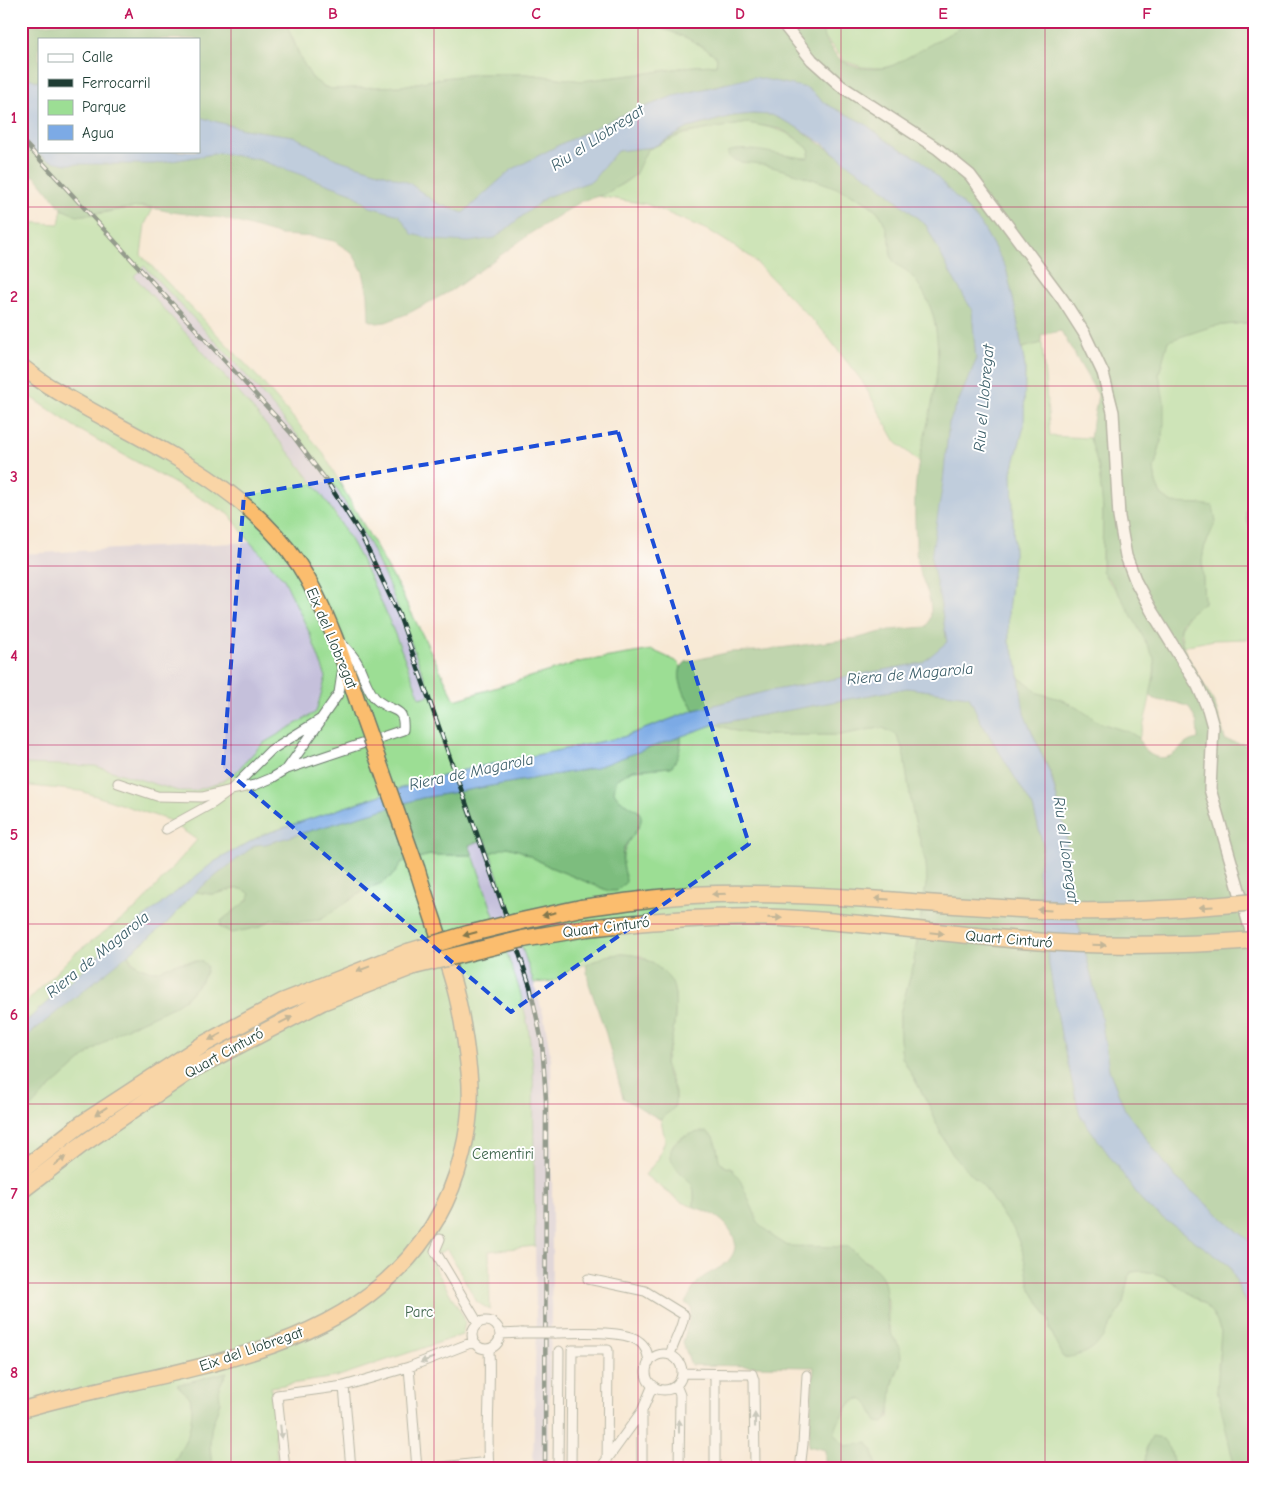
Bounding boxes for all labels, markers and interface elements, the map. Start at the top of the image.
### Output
text: A [125,5,134,23]
text: B [328,5,338,23]
text: C [531,5,541,23]
text: D [735,5,745,23]
text: E [938,5,948,23]
text: F [1142,5,1152,23]
legend [38,38,200,152]
text: Calle [82,48,114,66]
text: Ferrocarril [82,74,150,92]
text: Parque [82,98,127,116]
water label: Riu el Llobregat [547,100,648,175]
text: 1 [11,109,17,127]
text: Agua [82,124,114,142]
text: 2 [10,288,18,306]
water label: Riu el Llobregat [970,343,998,453]
text: 3 [10,468,18,486]
street label: Eix del Llobregat [303,585,362,692]
text: 4 [10,647,18,665]
water label: Riera de Magarola [846,660,974,688]
water label: Riera de Magarola [407,750,535,794]
water label: Riu el Llobregat [1050,796,1083,906]
text: 5 [10,826,18,844]
one-way arrow [711,890,727,898]
one-way arrow [873,895,889,903]
one-way arrow [1198,903,1214,911]
one-way arrow [1036,905,1052,913]
water label: Riera de Magarola [43,908,153,1002]
one-way arrow [541,910,556,918]
street label: Quart Cinturó [561,913,651,941]
one-way arrow [768,914,784,922]
street label: Quart Cinturó [965,926,1053,952]
one-way arrow [930,929,946,937]
one-way arrow [462,930,477,938]
one-way arrow [1091,941,1107,949]
one-way arrow [355,966,370,974]
text: 6 [10,1006,18,1024]
one-way arrow [279,1016,293,1024]
street label: Quart Cinturó [181,1024,267,1082]
one-way arrow [209,1033,222,1042]
one-way arrow [95,1106,108,1116]
park label: Cementiri [472,1145,534,1163]
one-way arrow [53,1156,66,1167]
text: 7 [10,1185,18,1203]
park label: Parc [405,1303,433,1321]
street label: Eix del Llobregat [197,1323,306,1375]
one-way arrow [420,1357,435,1364]
text: 8 [10,1364,18,1382]
one-way arrow [751,1412,759,1428]
one-way arrow [676,1418,684,1434]
one-way arrow [277,1424,285,1440]

